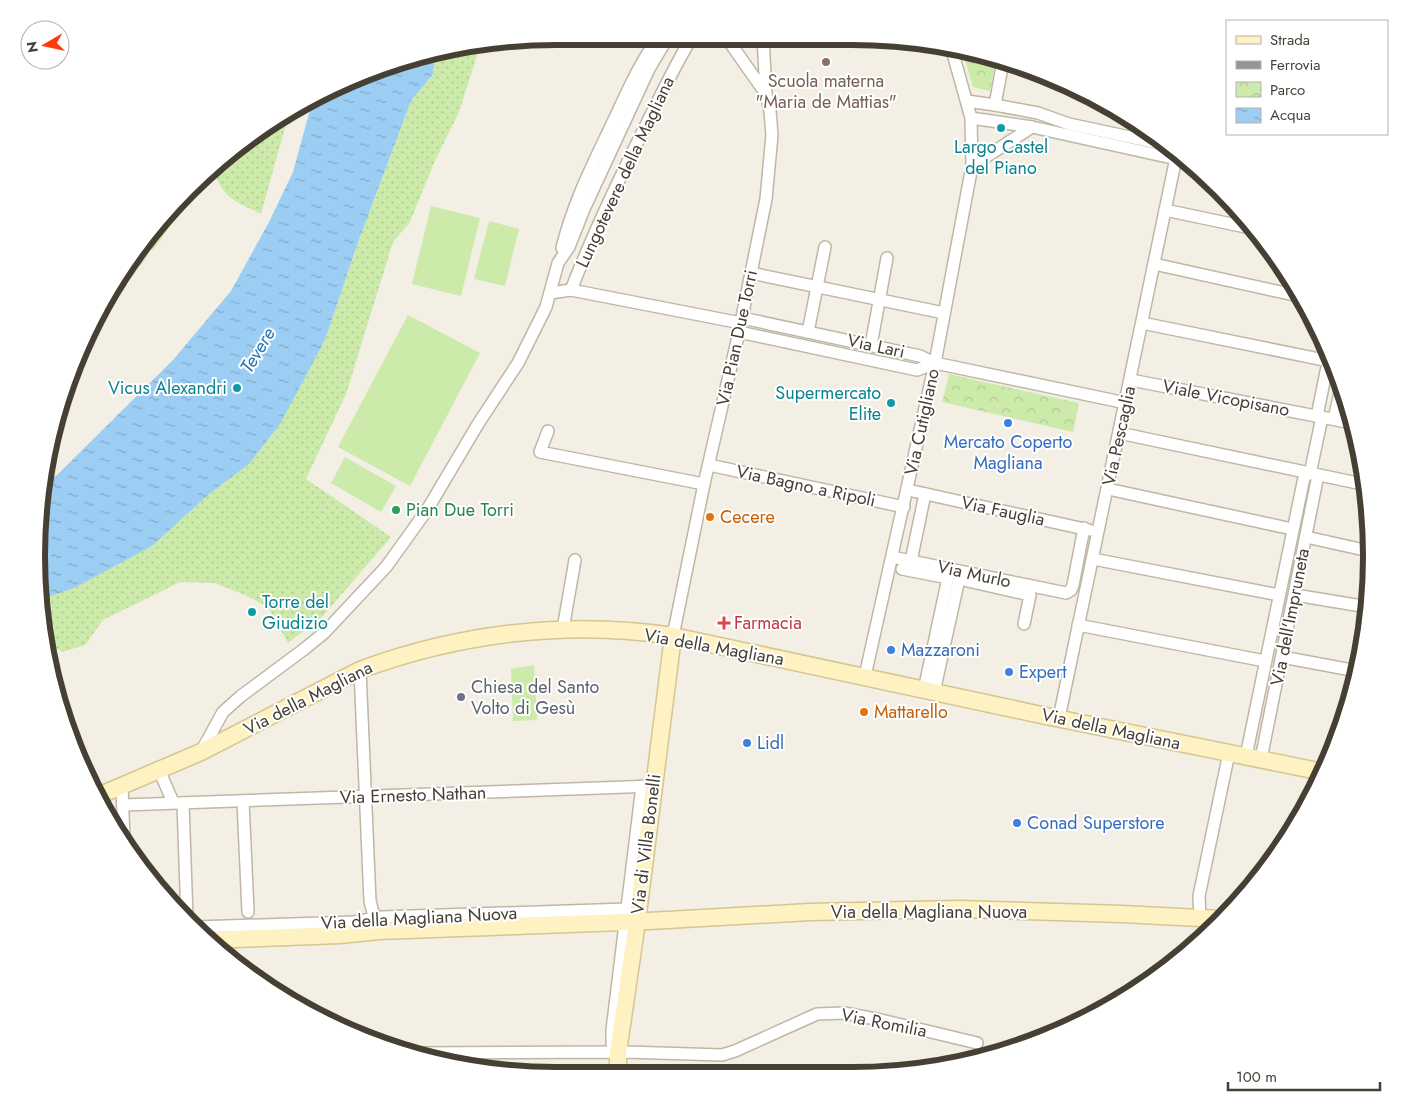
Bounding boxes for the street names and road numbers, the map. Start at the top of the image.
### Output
street label: Lungotevere della Magliana [569,72,681,272]
street label: Via Pian Due Torri [710,268,764,408]
street label: Via Lari [845,327,907,365]
street label: Via Cutigliano [898,366,946,478]
street label: Viale Vicopisano [1160,373,1292,423]
street label: Via Pescaglia [1096,384,1142,488]
street label: Via Bagno a Ripoli [734,459,878,513]
street label: Via Fauglia [959,489,1047,533]
street label: Via dell'Impruneta [1264,546,1316,688]
street label: Via Murlo [935,554,1013,595]
street label: Via della Magliana [642,622,786,672]
street label: Via della Magliana [239,654,377,742]
street label: Via della Magliana [1039,702,1183,756]
street label: Via di Villa Bonelli [624,772,668,916]
street label: Via Ernesto Nathan [339,779,487,811]
street label: Via della Magliana Nuova [831,899,1027,925]
street label: Via della Magliana Nuova [320,900,518,936]
street label: Via Romilia [839,1002,929,1044]

